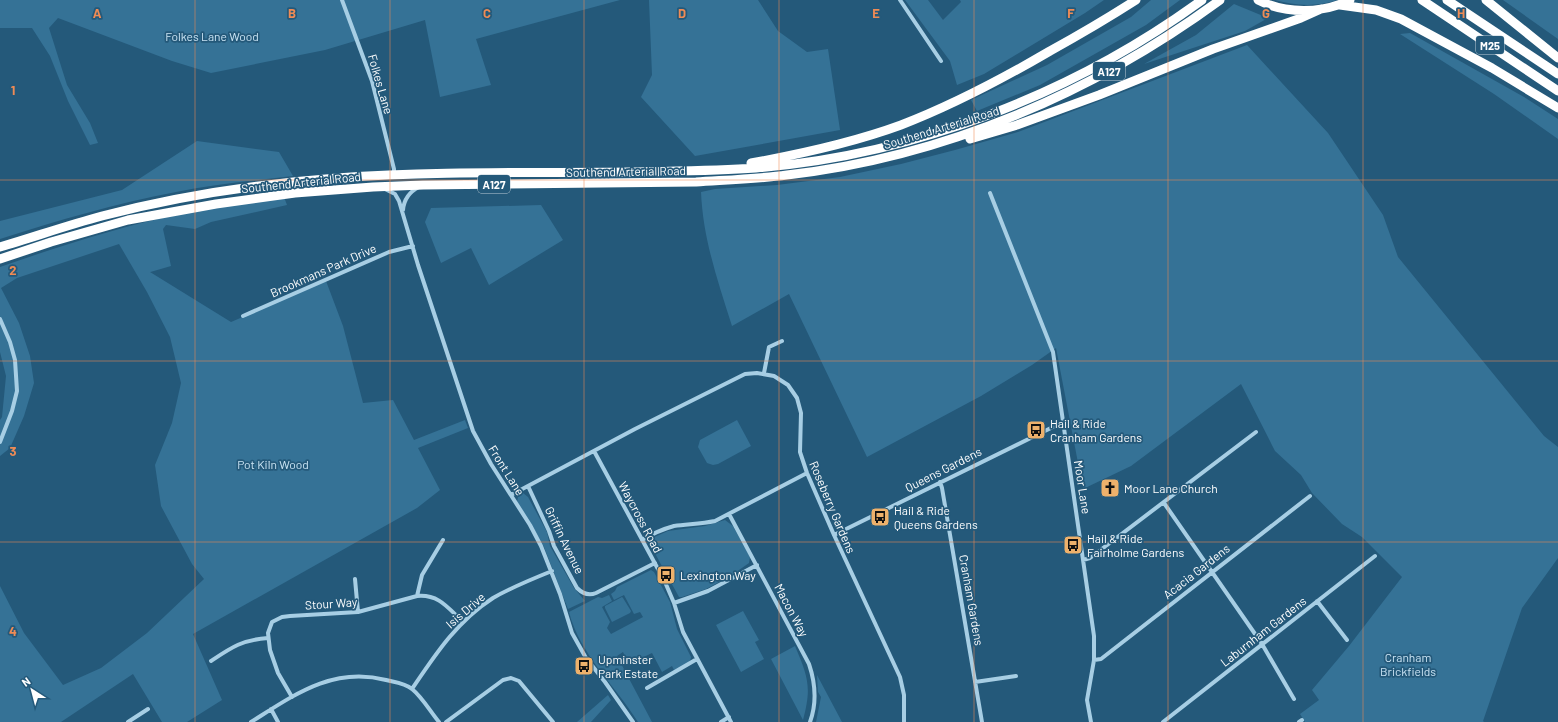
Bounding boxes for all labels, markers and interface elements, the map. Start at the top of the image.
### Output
text: A [93,5,102,21]
text: B [288,5,296,21]
text: C [483,5,491,21]
text: D [678,5,686,21]
text: E [872,5,880,21]
text: F [1067,5,1075,21]
text: G [1262,5,1270,21]
text: H [1457,5,1465,21]
park label: Folkes Lane Wood [165,29,259,43]
road number: M25 [1476,36,1504,54]
street label: Folkes Lane [366,52,396,116]
road number: A127 [1093,62,1125,80]
text: 1 [11,82,15,98]
street label: Southend Arterial Road [882,103,1000,151]
street label: Southend Arterial Road [566,163,686,179]
street label: Southend Arterial Road [241,169,361,195]
road number: A127 [478,175,510,193]
street label: Brookmans Park Drive [268,240,378,300]
text: 2 [9,262,17,278]
place label: Hail & Ride Cranham Gardens [1050,416,1142,444]
bus stop icon: Hail & Ride Cranham Gardens [1025,419,1047,441]
street label: Front Lane [486,442,528,498]
text: 3 [9,443,17,459]
street label: Queens Gardens [903,444,984,494]
park label: Pot Kiln Wood [237,457,309,471]
street label: Roseberry Gardens [807,459,859,555]
street label: Moor Lane [1072,459,1094,515]
church icon: Moor Lane Church [1099,477,1121,499]
street label: Waycross Road [616,479,666,555]
place label: Moor Lane Church [1124,481,1218,495]
place label: Hail & Ride Queens Gardens [894,503,978,531]
street label: Griffin Avenue [543,504,587,576]
bus stop icon: Hail & Ride Queens Gardens [869,506,891,528]
place label: Hail & Ride Fairholme Gardens [1087,531,1184,559]
bus stop icon: Hail & Ride Fairholme Gardens [1062,534,1084,556]
street label: Acacia Gardens [1160,541,1232,601]
street label: Cranham Gardens [957,553,987,647]
bus stop icon: Lexington Way [655,564,677,586]
place label: Lexington Way [680,568,756,582]
street label: Macon Way [772,581,812,639]
street label: Isis Drive [443,589,487,631]
street label: Laburnham Gardens [1217,593,1309,669]
street label: Stour Way [304,594,358,612]
text: 4 [9,623,17,639]
park label: Cranham Brickfields [1380,650,1436,678]
place label: Upminster Park Estate [598,652,658,680]
bus stop icon: Upminster Park Estate [573,655,595,677]
north arrow [12,670,52,710]
text: N [19,674,33,689]

